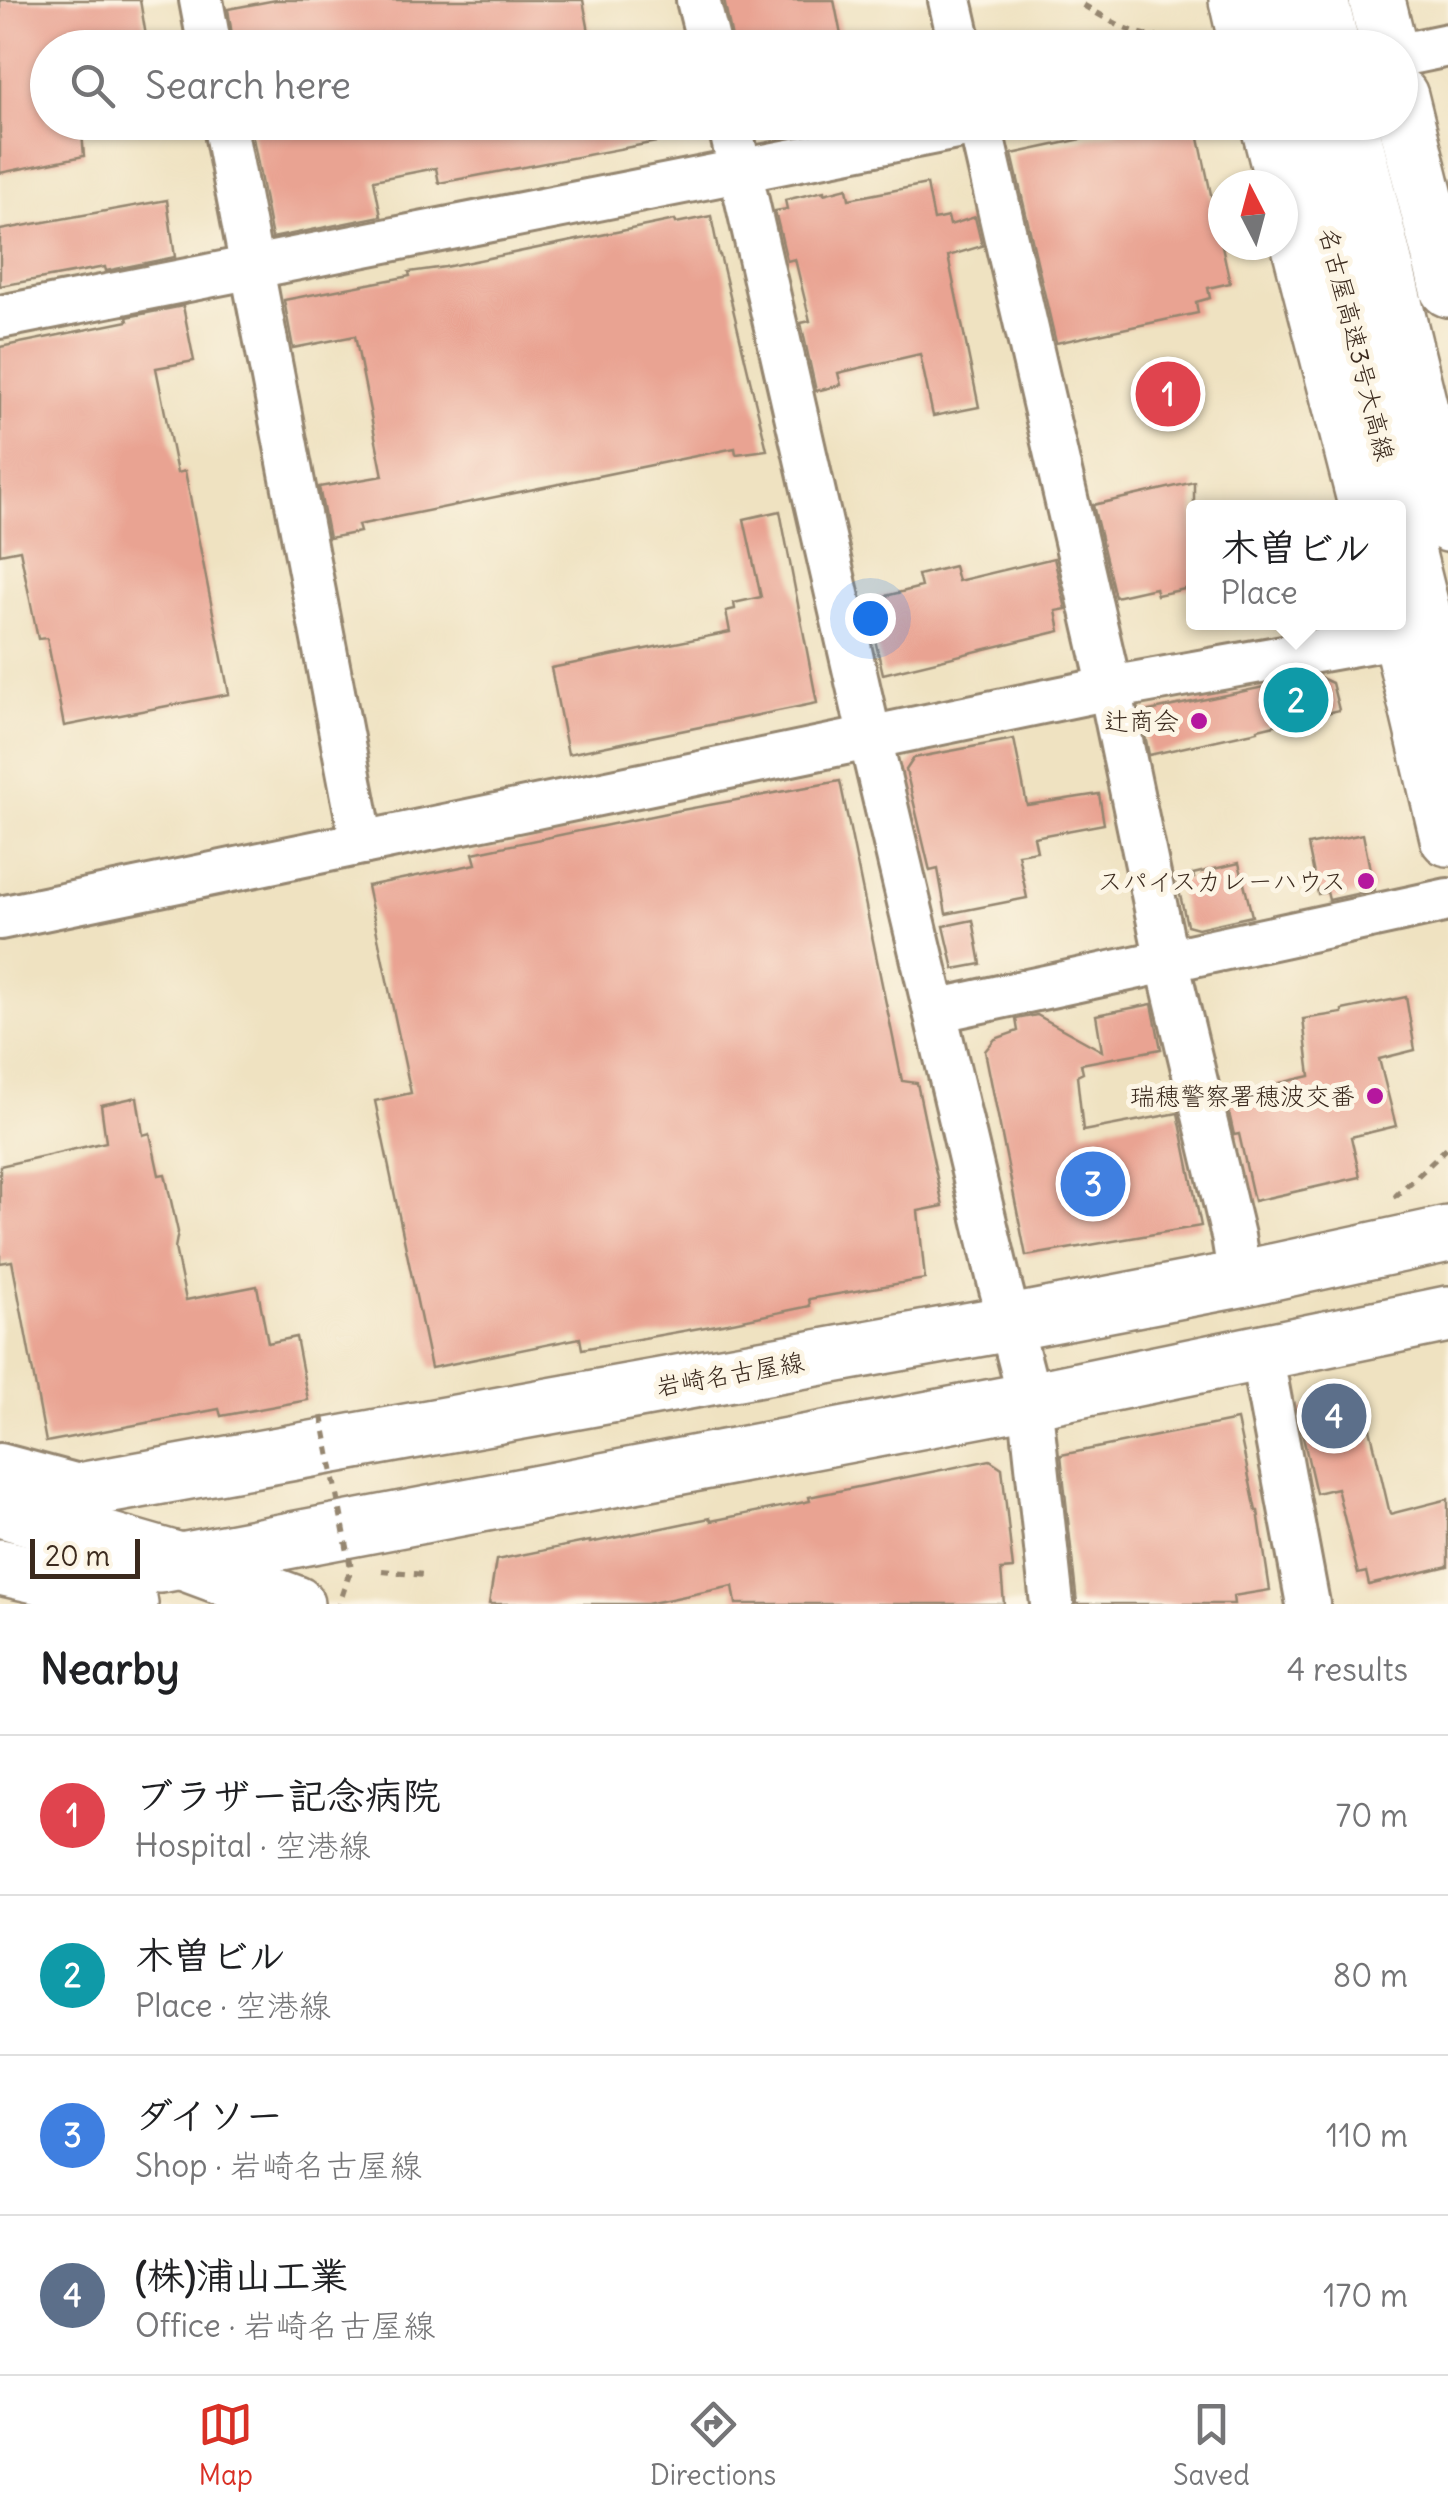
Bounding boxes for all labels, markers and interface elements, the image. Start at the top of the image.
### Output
search box [30,30,1418,140]
icon: search [65,58,120,113]
text: Search here [145,62,351,109]
north arrow [1208,170,1298,260]
street label: 名古屋高速3号大高線 [1313,224,1401,464]
pin: 1 [1136,356,1200,432]
popup [1186,500,1406,630]
text: 木曽ビル [1220,524,1372,571]
text: Place [1220,572,1298,613]
your location [845,593,896,644]
pin: 2 [1264,662,1328,738]
place label: 辻商会 [1104,705,1179,737]
marker: 辻商会 [1188,710,1210,732]
place label: スパイスカレーハウス [1097,865,1346,897]
marker: スパイスカレーハウス [1355,870,1377,892]
place label: 瑞穂警察署穂波交番 [1130,1080,1355,1112]
marker: 瑞穂警察署穂波交番 [1364,1085,1386,1107]
pin: 3 [1060,1146,1126,1222]
street label: 岩崎名古屋線 [653,1345,807,1403]
pin: 4 [1302,1378,1366,1454]
scale bar [30,1534,140,1578]
text: 20 m [45,1538,110,1574]
text: Nearby [40,1643,179,1695]
text: 4 results [1287,1649,1408,1690]
text: ブラザー記念病院 [135,1772,441,1819]
text: 1 [66,1795,79,1836]
text: 70 m [1336,1795,1408,1836]
text: Hospital · 空港線 [135,1825,371,1866]
text: 木曽ビル [135,1932,286,1979]
text: 2 [64,1955,81,1996]
text: 80 m [1333,1955,1408,1996]
text: Place · 空港線 [135,1985,331,2026]
text: ダイソー [135,2092,283,2139]
text: 3 [63,2115,82,2156]
text: 110 m [1326,2115,1408,2156]
text: Shop · 岩崎名古屋線 [135,2145,422,2186]
text: (株)浦山工業 [135,2252,348,2299]
text: 4 [63,2275,82,2316]
text: 170 m [1323,2275,1408,2316]
text: Office · 岩崎名古屋線 [135,2305,435,2346]
tab: Map [198,2397,253,2493]
tab: Directions [650,2397,776,2493]
tab: Saved [1173,2397,1250,2493]

